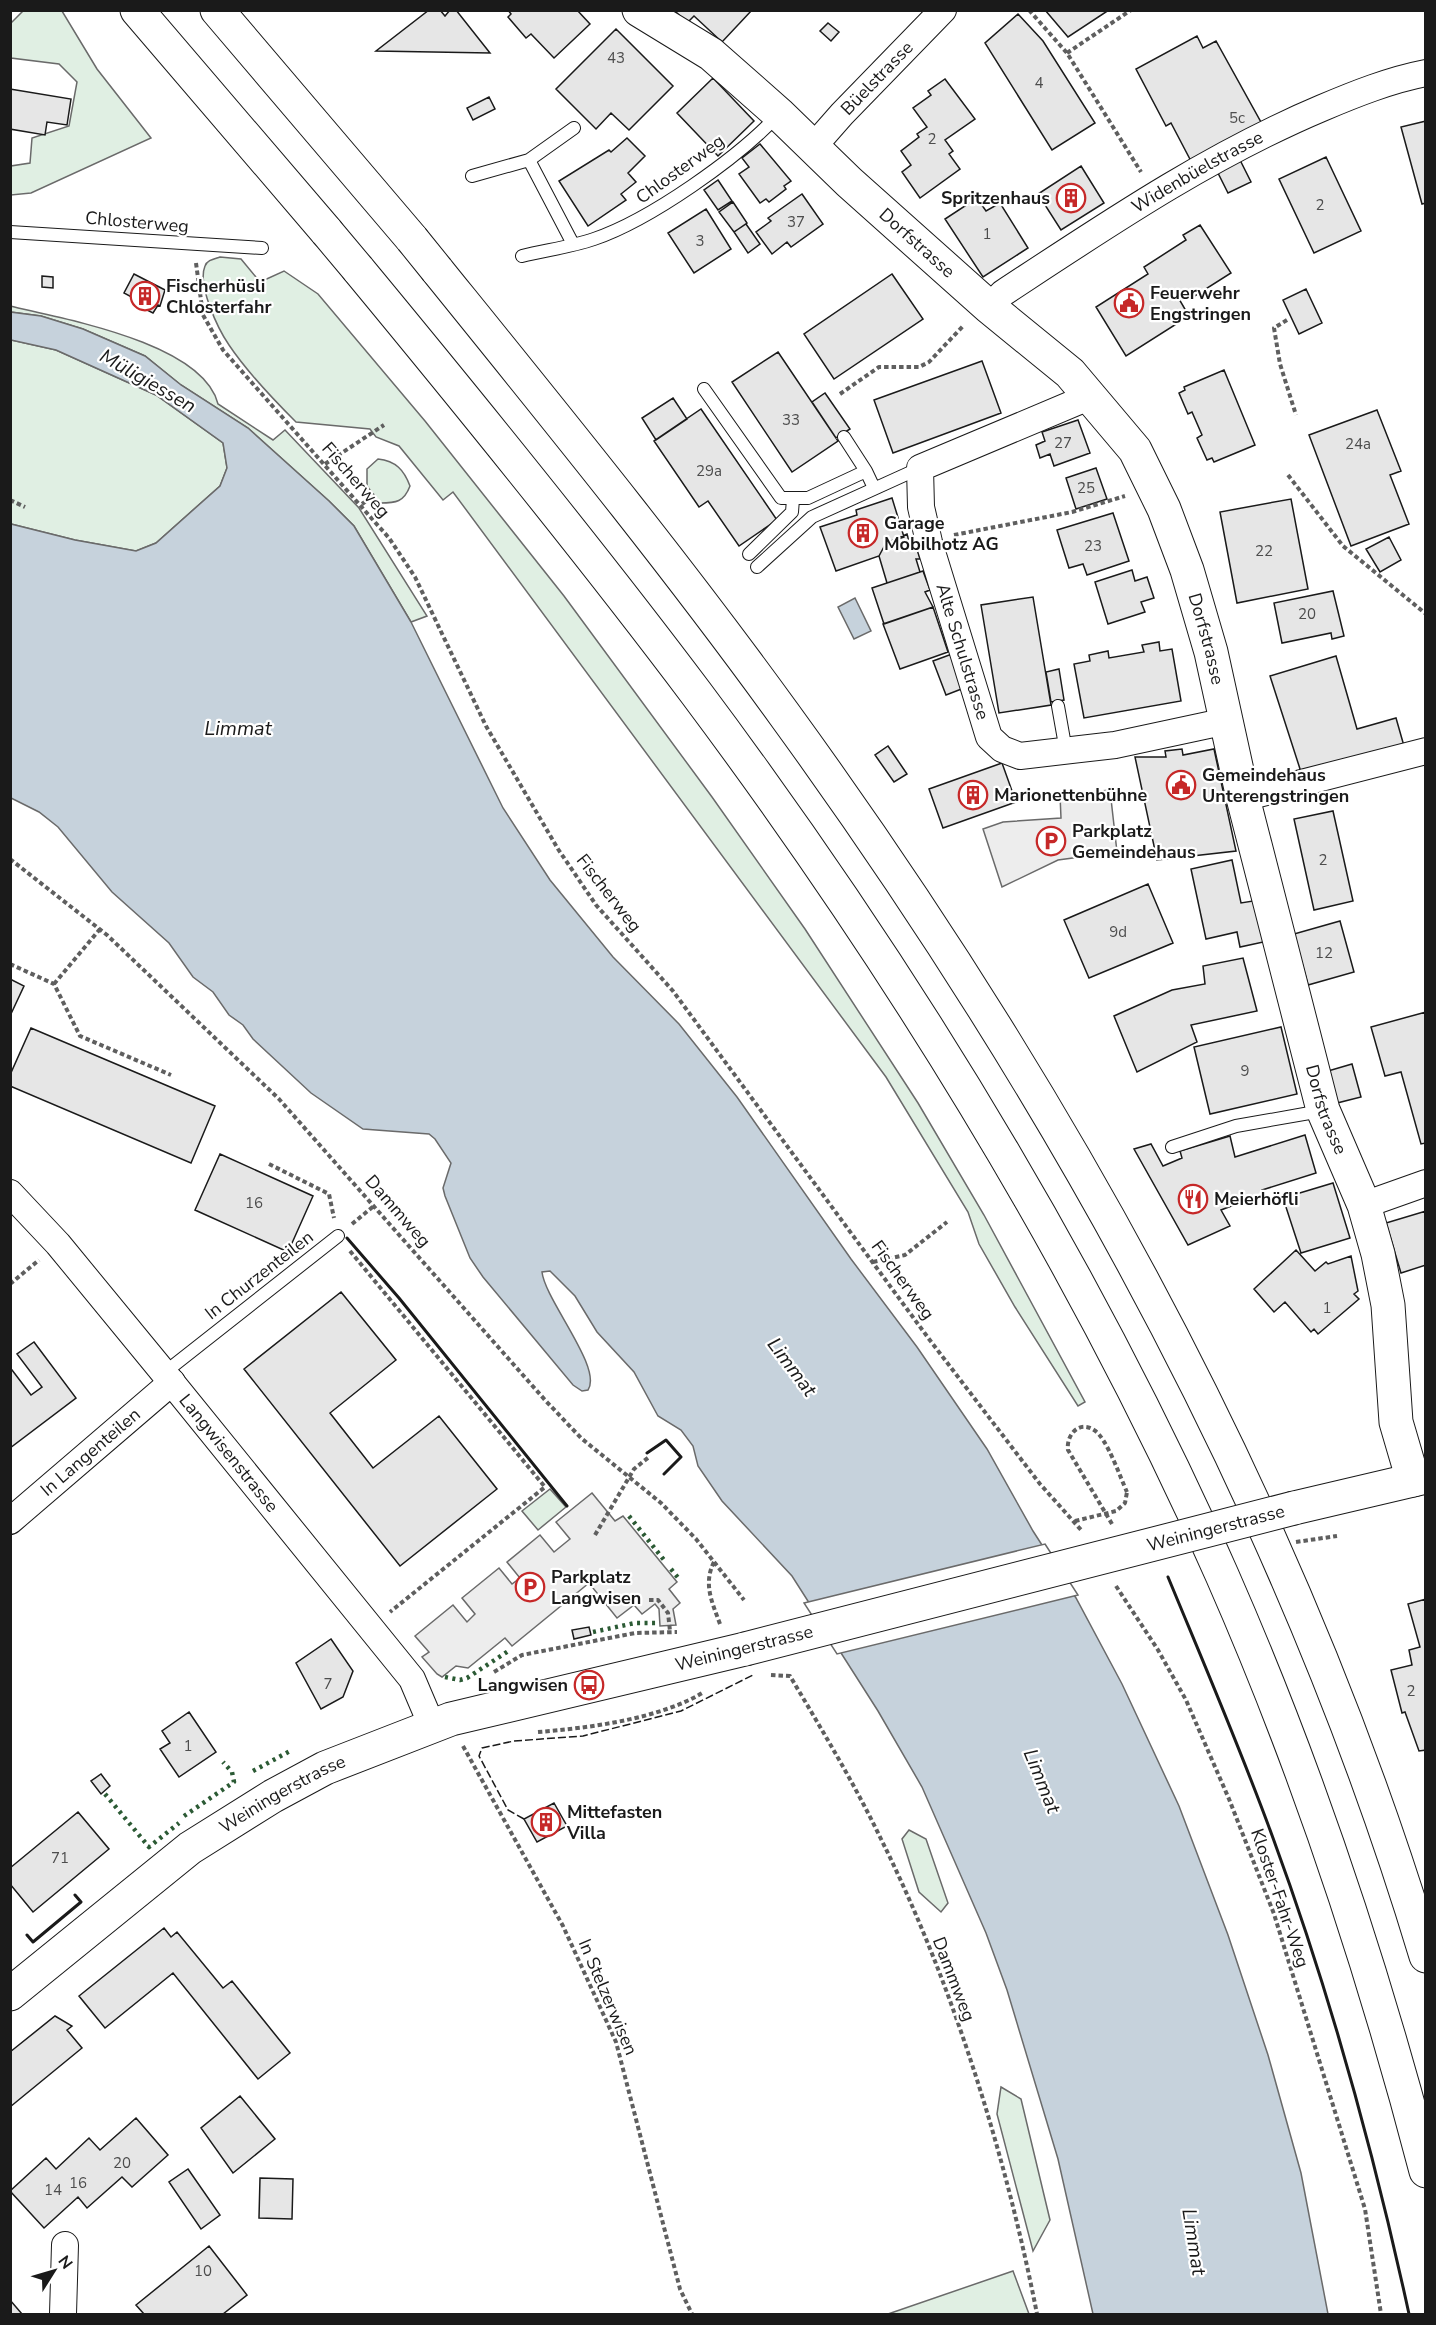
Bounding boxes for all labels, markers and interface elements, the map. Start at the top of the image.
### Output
street label: Büelstrasse [835,36,919,120]
house number: 43 [607,48,625,68]
house number: 4 [1034,73,1044,93]
house number: 5c [1229,108,1245,128]
street label: Widenbüelstrasse [1127,125,1267,219]
street label: Chlosterweg [631,129,729,209]
house number: 2 [927,129,937,149]
building icon: Spritzenhaus [1055,182,1087,214]
place label: Spritzenhaus [941,186,1050,210]
house number: 2 [1315,195,1325,215]
street label: Dorfstrasse [874,203,960,283]
street label: Chlosterweg [84,206,190,238]
house number: 37 [787,212,805,232]
house number: 1 [982,224,992,244]
house number: 3 [695,231,705,251]
place label: Fischerhüsli Chlosterfahr [166,274,272,319]
building icon: Fischerhüsli Chlosterfahr [129,280,161,312]
place label: Feuerwehr Engstringen [1150,281,1251,326]
public building icon: Feuerwehr Engstringen [1113,287,1145,319]
water label: Müligiessen [95,343,201,419]
house number: 33 [782,410,800,430]
house number: 27 [1054,433,1072,453]
house number: 24a [1345,434,1371,454]
street label: Fischerweg [316,437,396,523]
house number: 29a [696,461,722,481]
house number: 25 [1077,478,1095,498]
place label: Garage Mobilhotz AG [884,511,999,556]
building icon: Garage Mobilhotz AG [847,517,879,549]
house number: 23 [1084,536,1102,556]
house number: 22 [1255,541,1273,561]
street label: Alte Schulstrasse [930,580,995,723]
street label: Dorfstrasse [1182,590,1230,687]
house number: 20 [1298,604,1316,624]
water label: Limmat [204,715,273,742]
place label: Gemeindehaus Unterengstringen [1202,763,1349,808]
public building icon: Gemeindehaus Unterengstringen [1165,769,1197,801]
building icon: Marionettenbühne [957,779,989,811]
place label: Marionettenbühne [994,783,1148,807]
place label: Parkplatz Gemeindehaus [1072,819,1196,864]
parking icon: Parkplatz Gemeindehaus [1035,825,1067,857]
street label: Fischerweg [571,849,647,937]
house number: 2 [1318,850,1328,870]
house number: 9d [1109,922,1127,942]
house number: 12 [1315,943,1333,963]
house number: 9 [1240,1061,1250,1081]
street label: Dorfstrasse [1300,1062,1353,1158]
street label: Dammweg [360,1170,436,1252]
restaurant icon: Meierhöfli [1177,1183,1209,1215]
place label: Meierhöfli [1214,1187,1298,1211]
house number: 16 [245,1193,263,1213]
street label: In Churzenteilen [200,1225,318,1325]
street label: Fischerweg [866,1235,940,1325]
house number: 1 [1322,1298,1332,1318]
water label: Limmat [761,1332,824,1403]
street label: Langwisenstrasse [174,1389,284,1517]
street label: In Langenteilen [35,1402,145,1502]
street label: Weiningerstrasse [1144,1499,1287,1557]
place label: Parkplatz Langwisen [551,1565,641,1610]
parking icon: Parkplatz Langwisen [514,1571,546,1603]
street label: Weiningerstrasse [673,1619,815,1677]
bus stop icon: Langwisen [573,1669,605,1701]
place label: Langwisen [478,1673,568,1697]
house number: 7 [323,1674,333,1694]
house number: 2 [1406,1681,1416,1701]
house number: 1 [183,1736,193,1756]
water label: Limmat [1017,1745,1068,1818]
street label: Weiningerstrasse [215,1749,349,1839]
place label: Mittefasten Villa [566,1800,662,1845]
building icon: Mittefasten Villa [530,1806,562,1838]
street label: Kloster-Fahr-Weg [1245,1825,1315,1971]
house number: 71 [51,1848,69,1868]
street label: Dammweg [927,1933,981,2025]
street label: In Stelzerwisen [573,1935,643,2059]
house number: 20 [113,2153,131,2173]
house number: 16 [69,2173,87,2193]
house number: 14 [44,2180,62,2200]
water label: Limmat [1175,2207,1213,2278]
north arrow [24,2241,84,2301]
text: N [53,2251,78,2274]
house number: 10 [194,2261,212,2281]

